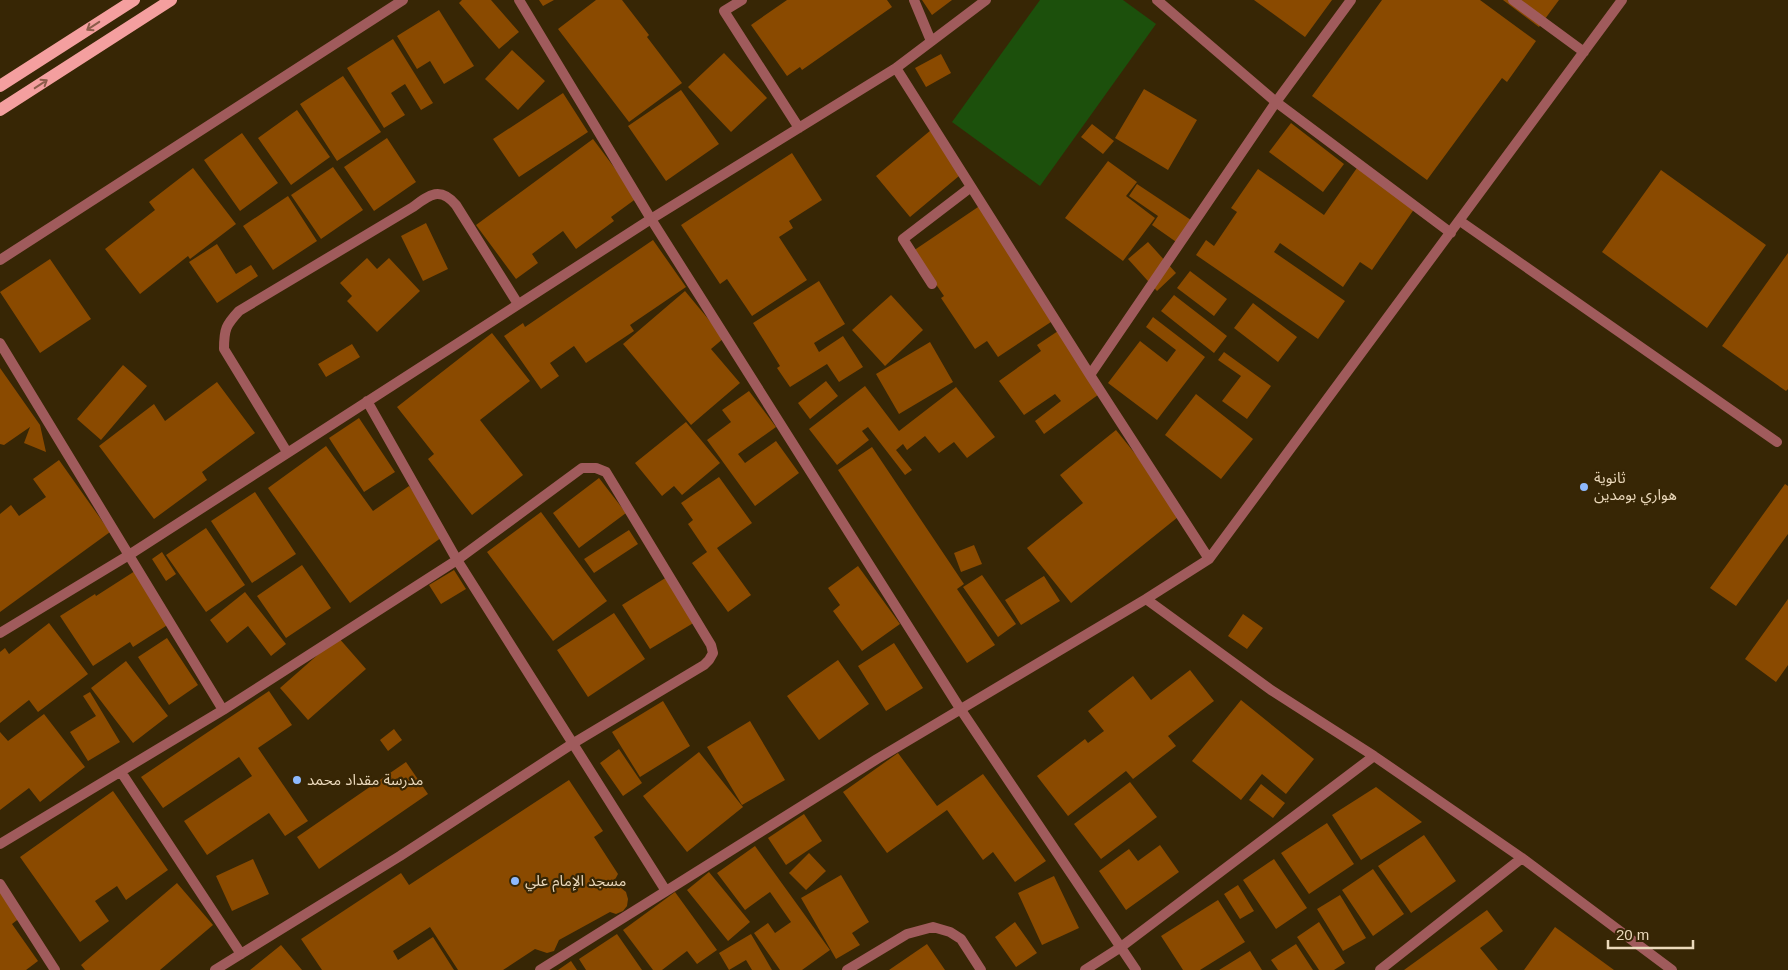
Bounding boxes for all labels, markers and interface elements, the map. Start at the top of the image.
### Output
one-way arrow [86,22,100,32]
one-way arrow [34,79,48,89]
place label: ثانوية هواري بومدين [1594,469,1677,506]
marker: ثانوية هواري بومدين [1578,481,1590,493]
place label: مدرسة مقداد محمد [307,771,423,789]
marker: مدرسة مقداد محمد [291,774,303,786]
place label: مسجد الإمام علي [525,872,626,892]
marker: مسجد الإمام علي [509,875,521,887]
scale bar [1608,918,1693,950]
text: 20 m [1616,926,1649,943]

